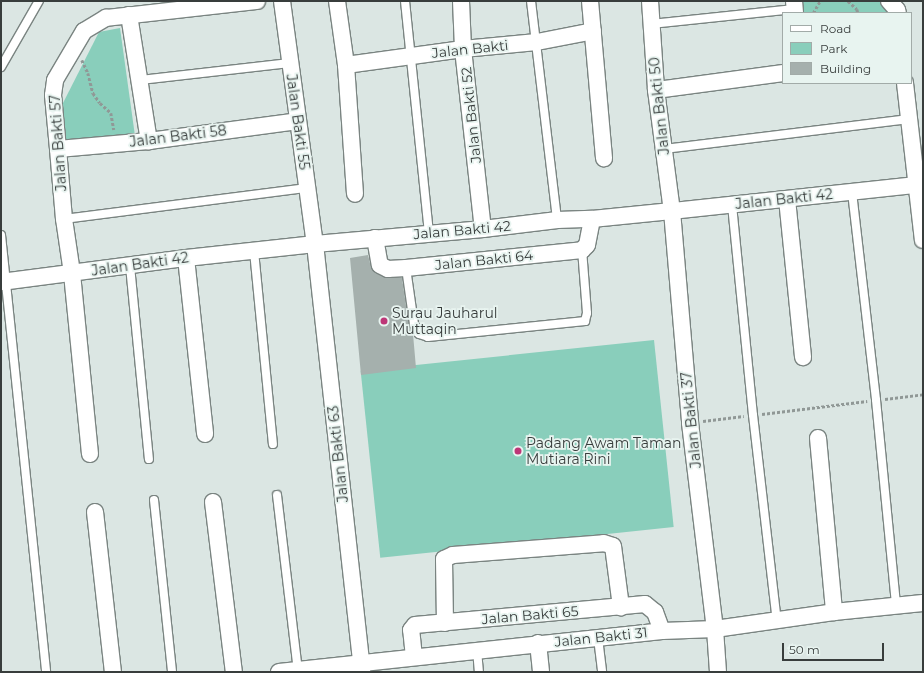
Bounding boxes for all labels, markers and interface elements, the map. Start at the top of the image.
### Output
legend [782,12,912,84]
text: Road [820,21,851,36]
street label: Jalan Bakti [431,37,509,61]
text: Park [820,41,847,56]
street label: Jalan Bakti 50 [646,56,672,156]
text: Building [820,61,871,76]
street label: Jalan Bakti 52 [458,66,484,164]
street label: Jalan Bakti 55 [283,73,313,171]
street label: Jalan Bakti 57 [46,94,70,192]
street label: Jalan Bakti 58 [129,122,227,150]
street label: Jalan Bakti 42 [734,186,834,212]
street label: Jalan Bakti 42 [412,217,512,243]
street label: Jalan Bakti 64 [434,246,534,274]
street label: Jalan Bakti 42 [90,249,190,279]
place label: Surau Jauharul Muttaqin [392,305,498,338]
marker: Surau Jauharul Muttaqin [379,316,389,326]
street label: Jalan Bakti 37 [678,371,704,469]
street label: Jalan Bakti 63 [325,405,351,503]
place label: Padang Awam Taman Mutiara Rini [526,435,682,468]
marker: Padang Awam Taman Mutiara Rini [513,446,523,456]
street label: Jalan Bakti 65 [481,602,579,628]
street label: Jalan Bakti 31 [554,624,648,650]
scale bar [784,635,886,661]
text: 50 m [789,642,820,657]

